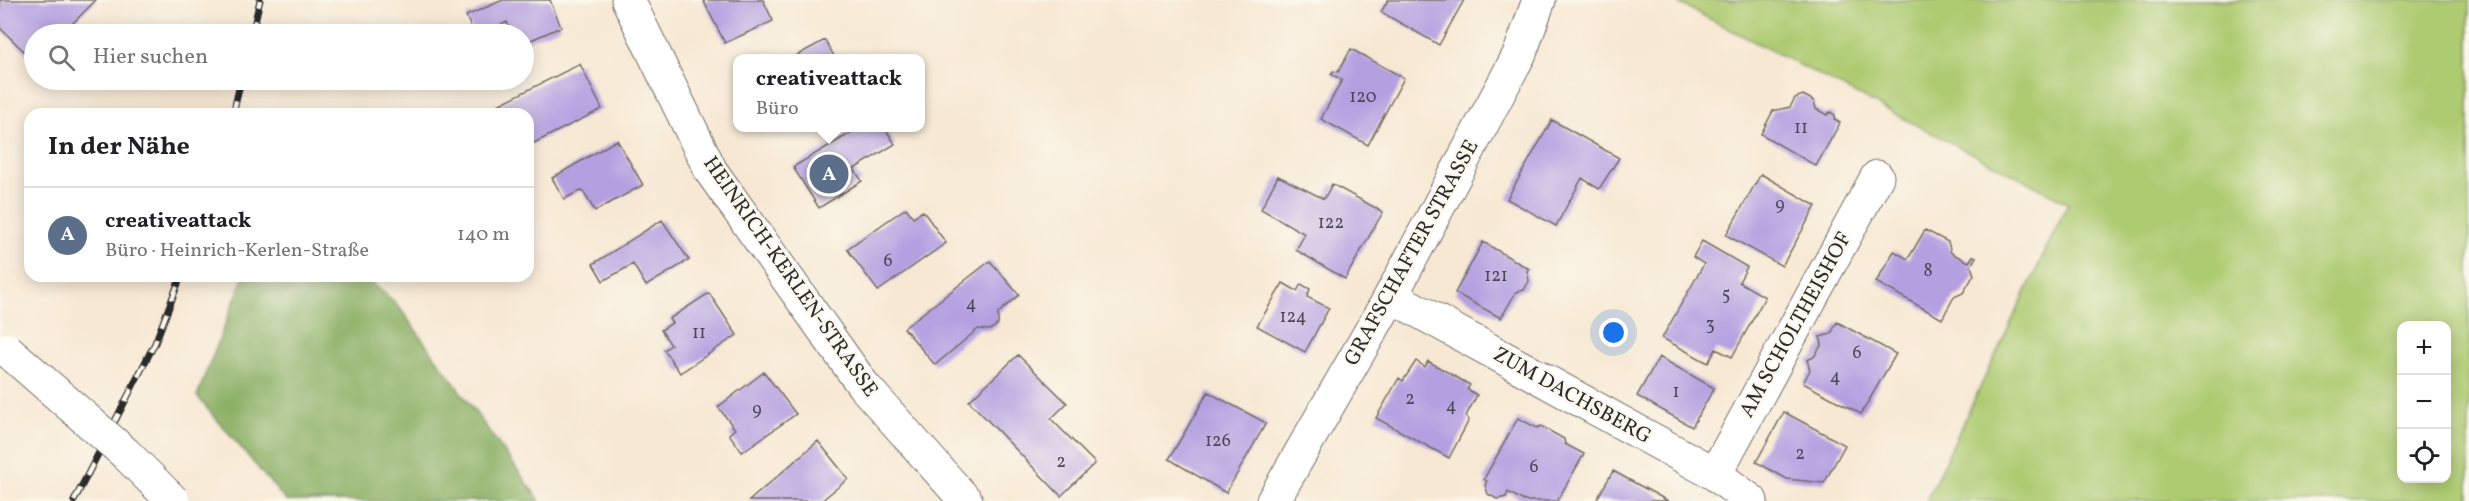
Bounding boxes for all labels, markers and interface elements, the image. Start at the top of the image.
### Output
search box [24,24,534,90]
icon: search [45,41,78,74]
text: Hier suchen [93,42,208,73]
popup [733,54,925,132]
text: creativeattack [756,64,902,95]
house number: 120 [1349,85,1377,110]
text: Büro [756,95,799,123]
house number: 11 [1794,116,1808,141]
text: In der Nähe [48,129,190,165]
street label: GRAFSCHAFTER STRASSE [1338,135,1486,371]
street label: HEINRICH-KERLEN-STRASSE [697,152,883,402]
pin: A [810,152,848,196]
house number: 9 [1775,193,1785,218]
text: creativeattack [105,206,251,237]
house number: 122 [1318,211,1344,236]
text: A [60,221,75,249]
text: 140 m [457,221,510,249]
street label: AM SCHOLTHEISHOF [1733,227,1859,423]
text: Büro · Heinrich-Kerlen-Straße [105,237,369,265]
house number: 6 [883,249,893,274]
house number: 8 [1923,259,1933,284]
house number: 121 [1484,264,1508,289]
house number: 5 [1722,283,1730,308]
house number: 4 [966,292,976,317]
house number: 124 [1280,305,1306,330]
house number: 3 [1705,313,1715,338]
your location [1599,318,1628,347]
house number: 11 [692,321,706,346]
map controls [2397,321,2451,483]
button: + [2397,321,2451,375]
street label: ZUM DACHSBERG [1488,340,1656,452]
house number: 6 [1852,341,1862,366]
house number: 4 [1830,365,1840,390]
button: − [2397,375,2451,429]
house number: 1 [1673,380,1679,405]
house number: 2 [1405,387,1415,412]
house number: 4 [1446,394,1456,419]
house number: 9 [752,398,762,423]
house number: 126 [1205,429,1231,454]
button: locate [2397,429,2451,483]
house number: 2 [1795,442,1805,467]
house number: 2 [1056,450,1066,475]
house number: 6 [1529,455,1539,480]

